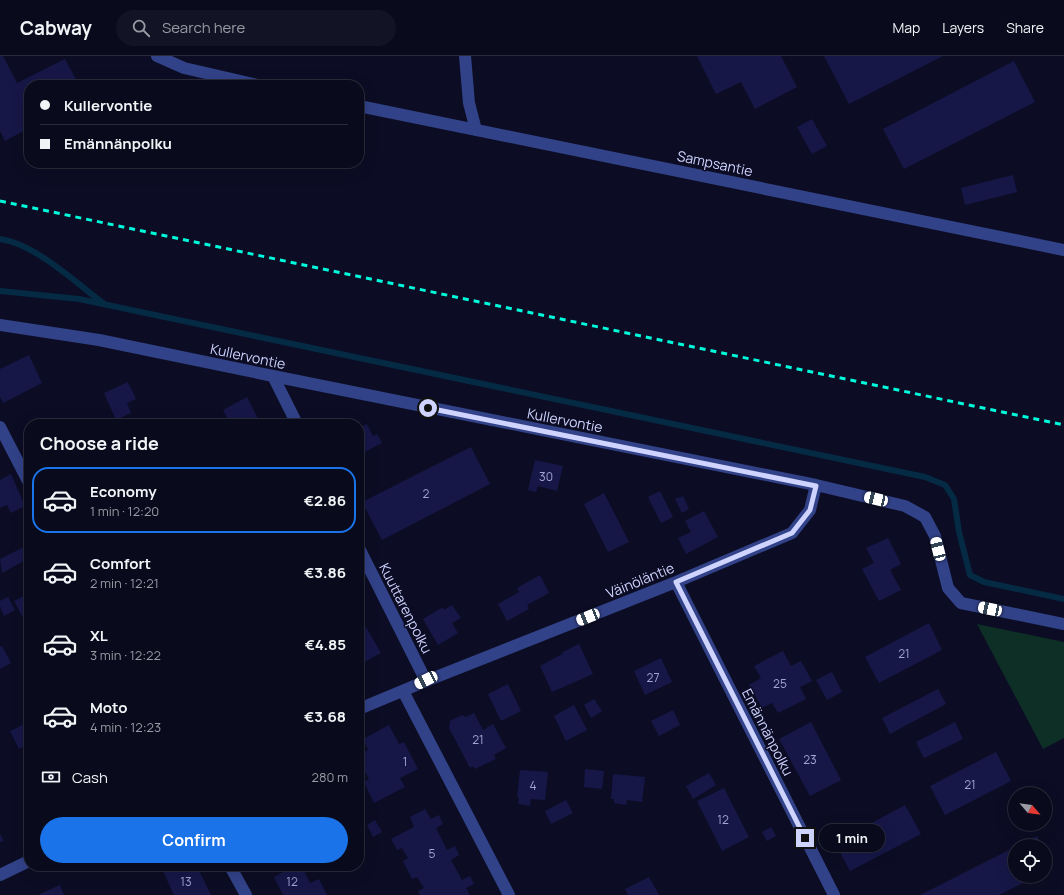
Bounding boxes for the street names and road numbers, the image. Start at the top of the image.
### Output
street label: Sampsantie [675,146,755,180]
street label: Kullervontie [209,339,287,373]
street label: Kullervontie [526,403,604,437]
street label: Väinöläntie [603,558,677,602]
street label: Kuuttarenpolku [375,560,437,656]
street label: Emännänpolku [738,685,798,779]

